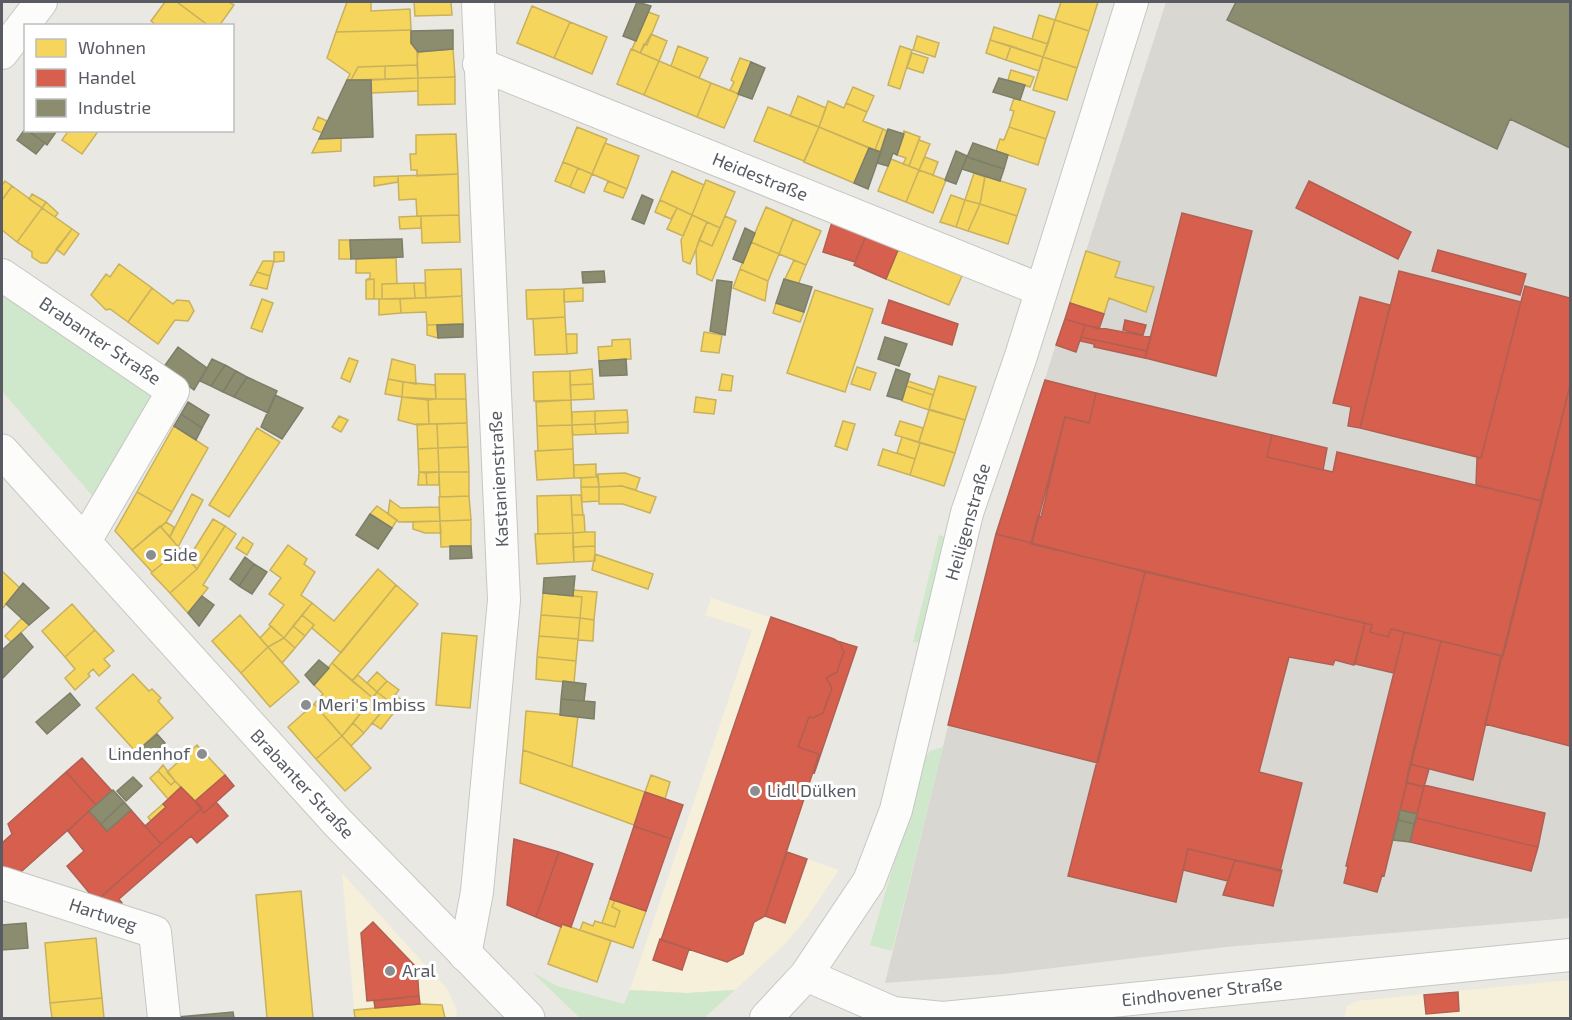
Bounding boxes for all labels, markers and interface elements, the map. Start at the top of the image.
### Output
legend [24,24,234,132]
text: Wohnen [78,36,146,58]
text: Handel [78,66,136,88]
text: Industrie [78,96,151,118]
street label: Heidestraße [709,147,811,205]
street label: Brabanter Straße [36,291,166,389]
street label: Kastanienstraße [483,410,513,548]
street label: Heiligenstraße [940,461,994,583]
place label: Side [163,543,198,565]
marker: Side [144,548,158,562]
place label: Meri's Imbiss [318,693,426,715]
marker: Meri's Imbiss [299,698,313,712]
street label: Brabanter Straße [246,724,359,843]
place label: Lindenhof [108,742,191,764]
marker: Lindenhof [195,747,209,761]
place label: Lidl Dülken [767,779,857,801]
marker: Lidl Dülken [748,784,762,798]
street label: Hartweg [66,893,140,935]
place label: Aral [402,959,436,981]
marker: Aral [383,964,397,978]
street label: Eindhovener Straße [1120,972,1283,1010]

